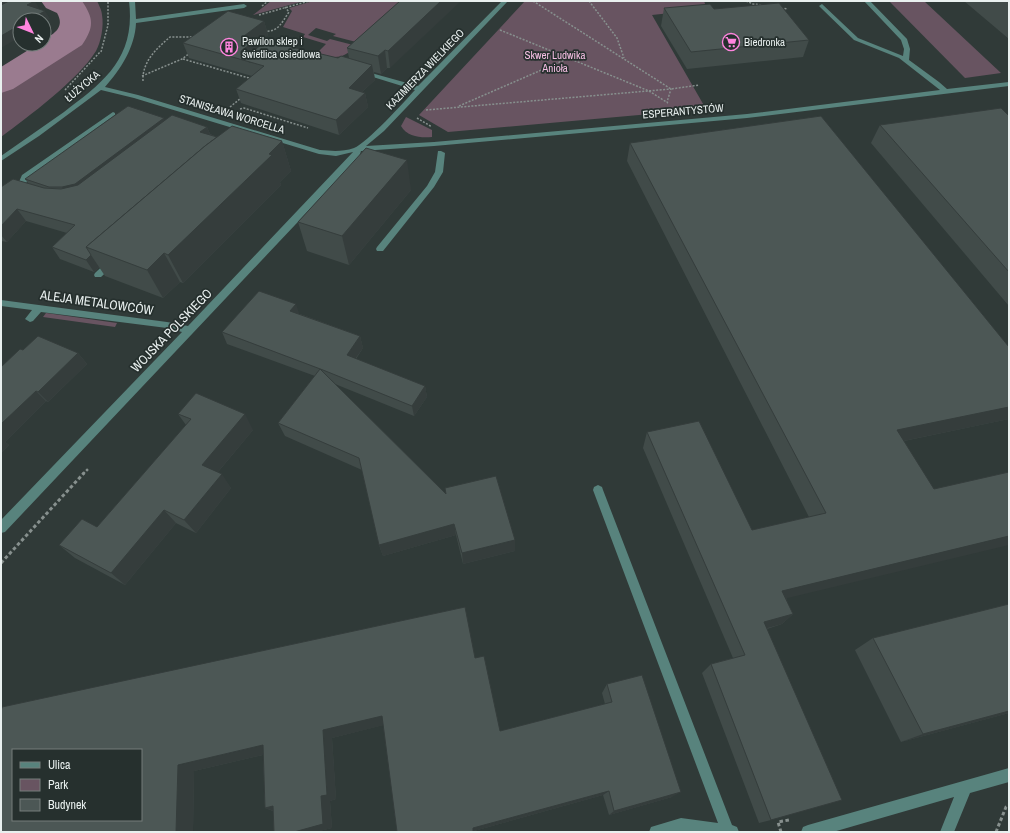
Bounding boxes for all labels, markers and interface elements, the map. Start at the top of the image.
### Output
north arrow [12,12,52,52]
street label: KAZIMIERZA WIELKIEGO [383,26,467,112]
text: N [32,32,47,46]
supermarket icon: Biedronka [721,32,741,52]
place label: Pawilon sklep i świetlica osiedlowa [242,34,320,61]
place label: Biedronka [744,35,785,49]
building icon: Pawilon sklep i świetlica osiedlowa [219,37,239,57]
park label: Skwer Ludwika Anioła [524,48,586,75]
street label: ŁUŻYCKA [62,67,103,105]
street label: STANISŁAWA WORCELLA [178,91,287,137]
street label: ESPERANTYSTÓW [642,100,725,122]
street label: WOJSKA POLSKIEGO [127,285,216,376]
street label: ALEJA METALOWCÓW [38,286,155,319]
legend [12,749,142,821]
text: Ulica [48,757,71,773]
text: Park [48,777,68,793]
text: Budynek [48,797,86,813]

